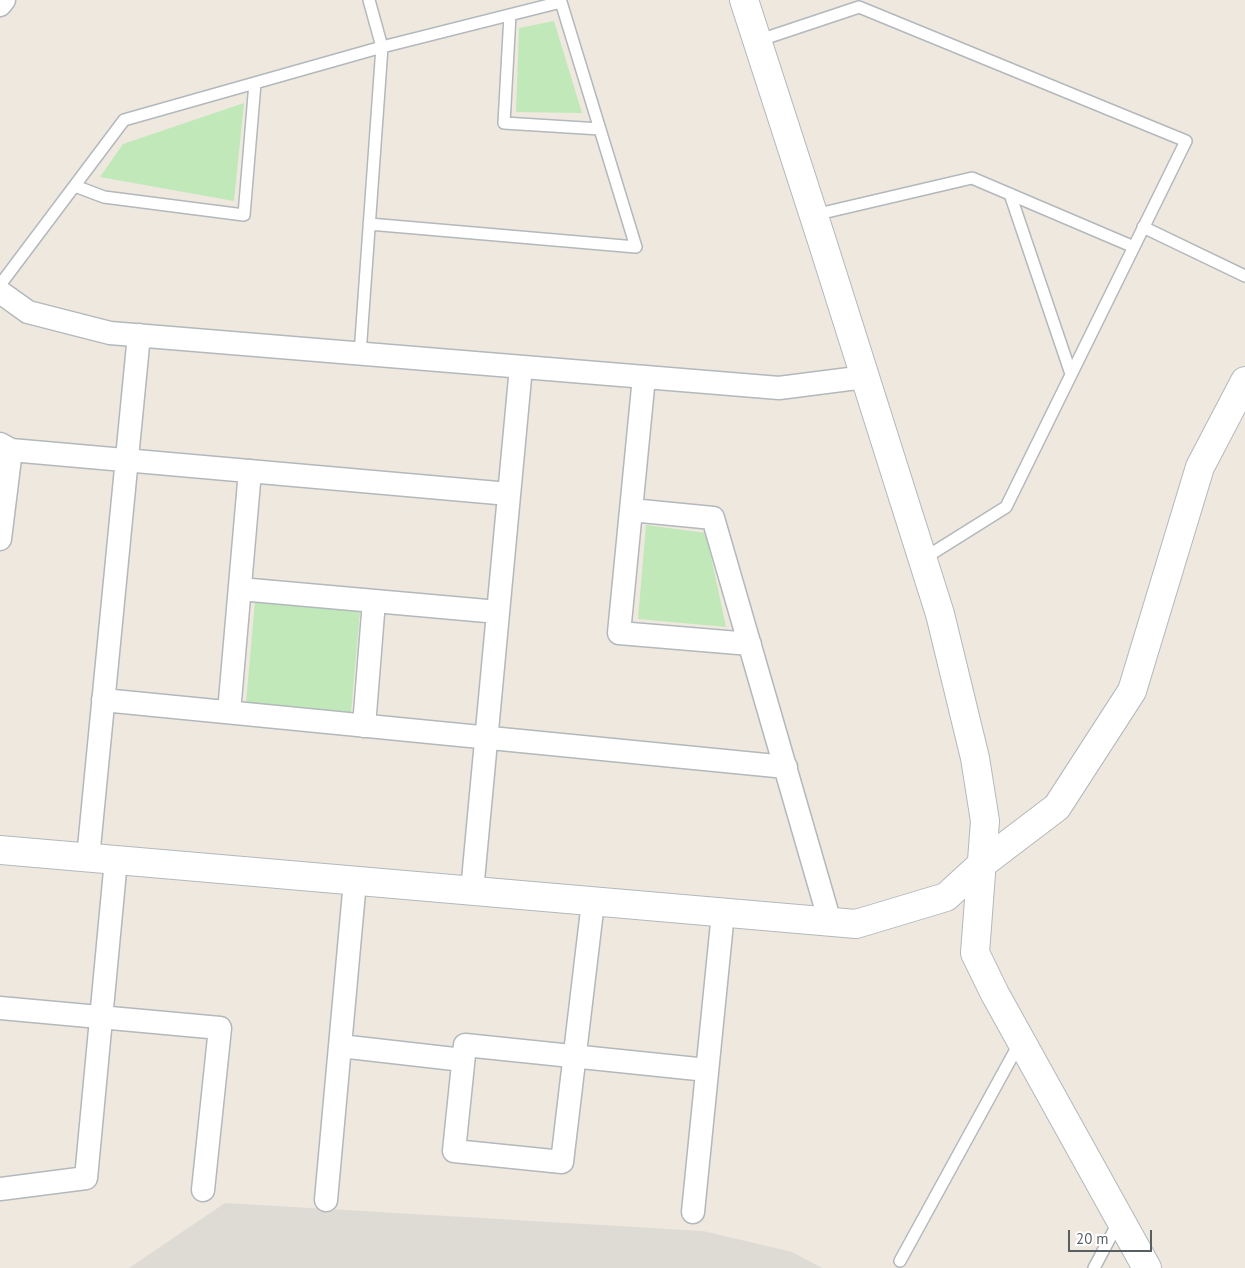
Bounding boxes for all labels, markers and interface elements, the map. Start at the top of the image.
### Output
scale bar [1070,1220,1154,1252]
text: 20 m [1076,1229,1109,1248]

